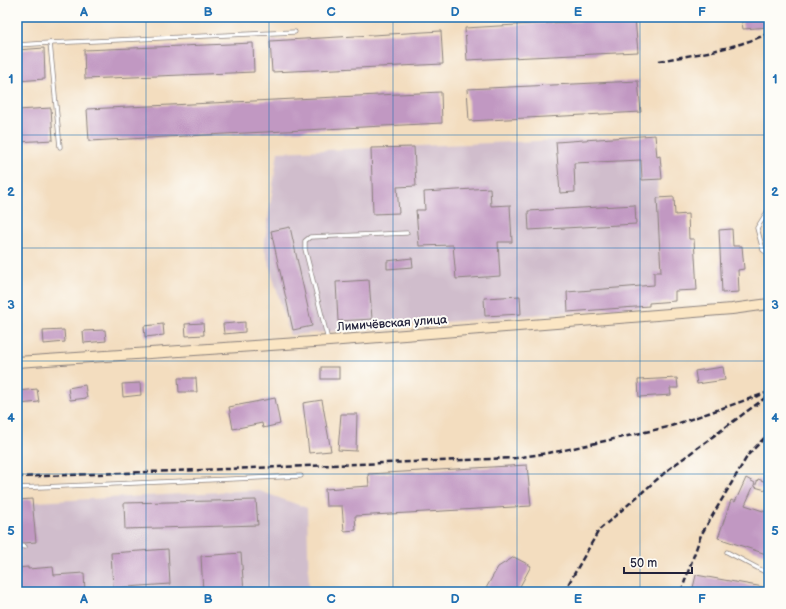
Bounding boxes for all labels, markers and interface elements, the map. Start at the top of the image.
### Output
text: A [79,4,88,20]
text: B [203,4,213,20]
text: C [326,4,336,20]
text: D [450,4,460,20]
text: E [574,4,583,20]
text: F [698,4,706,20]
text: 1 [8,71,14,87]
text: 1 [772,71,778,87]
text: 2 [7,184,15,200]
text: 2 [771,184,779,200]
text: 3 [7,297,15,313]
text: 3 [771,297,779,313]
street label: Лимичёвская улица [336,312,448,335]
text: 4 [7,410,15,426]
text: 4 [771,410,779,426]
text: 5 [7,523,15,539]
text: 5 [771,523,779,539]
scale bar [624,549,692,575]
text: 50 m [630,556,657,571]
text: A [79,591,88,607]
text: B [203,591,213,607]
text: C [326,591,336,607]
text: D [450,591,460,607]
text: E [574,591,583,607]
text: F [698,591,706,607]

